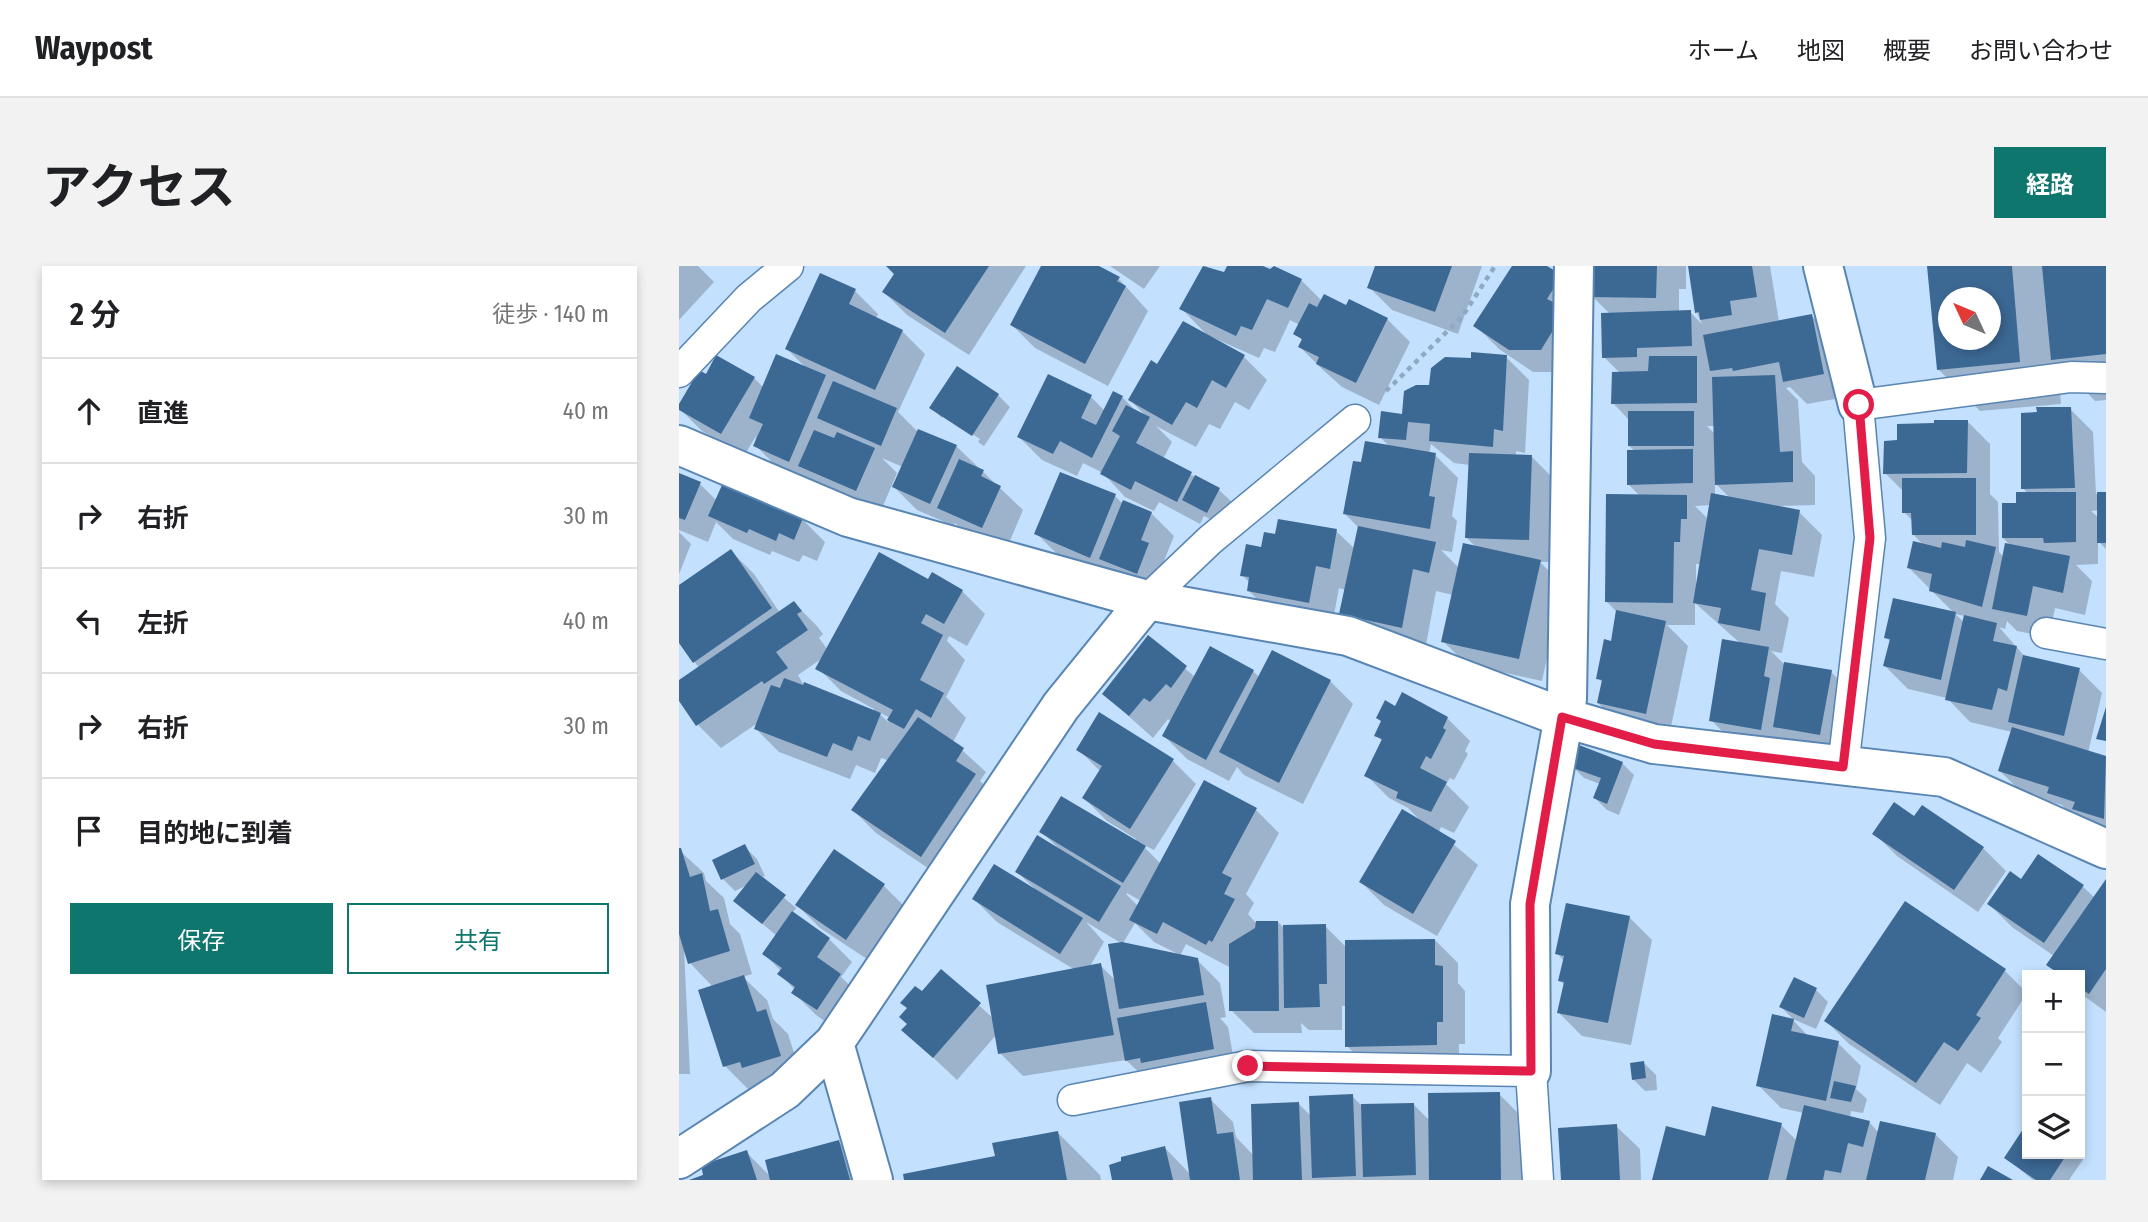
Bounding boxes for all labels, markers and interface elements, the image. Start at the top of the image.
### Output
text: Waypost [35,28,153,68]
text: ホーム [1688,37,1759,65]
text: 地図 [1797,37,1845,65]
text: 概要 [1883,37,1931,65]
text: お問い合わせ [1969,37,2113,65]
button: 経路 [1994,147,2106,218]
text: アクセス [42,158,236,217]
north arrow [1938,287,2001,350]
text: 2 分 [70,297,120,333]
text: 徒歩 · 140 m [492,300,609,328]
route start [1843,389,1874,420]
icon: ahead [70,392,108,430]
text: 40 m [563,397,609,425]
text: 直進 [137,398,189,429]
icon: right [70,497,108,535]
text: 30 m [564,502,609,530]
text: 右折 [137,503,189,534]
icon: left [70,602,108,640]
text: 40 m [563,607,609,635]
text: 左折 [137,608,189,639]
icon: right [70,707,108,745]
text: 30 m [564,712,609,740]
text: 右折 [137,713,189,744]
icon: arrive [70,812,108,850]
text: 目的地に到着 [137,818,293,849]
button: 保存 [70,903,333,974]
button: 共有 [347,903,609,974]
map controls [2022,970,2085,1159]
button: + [2022,970,2085,1033]
button: − [2022,1033,2085,1096]
route end [1232,1050,1263,1081]
button: layers [2022,1096,2085,1159]

